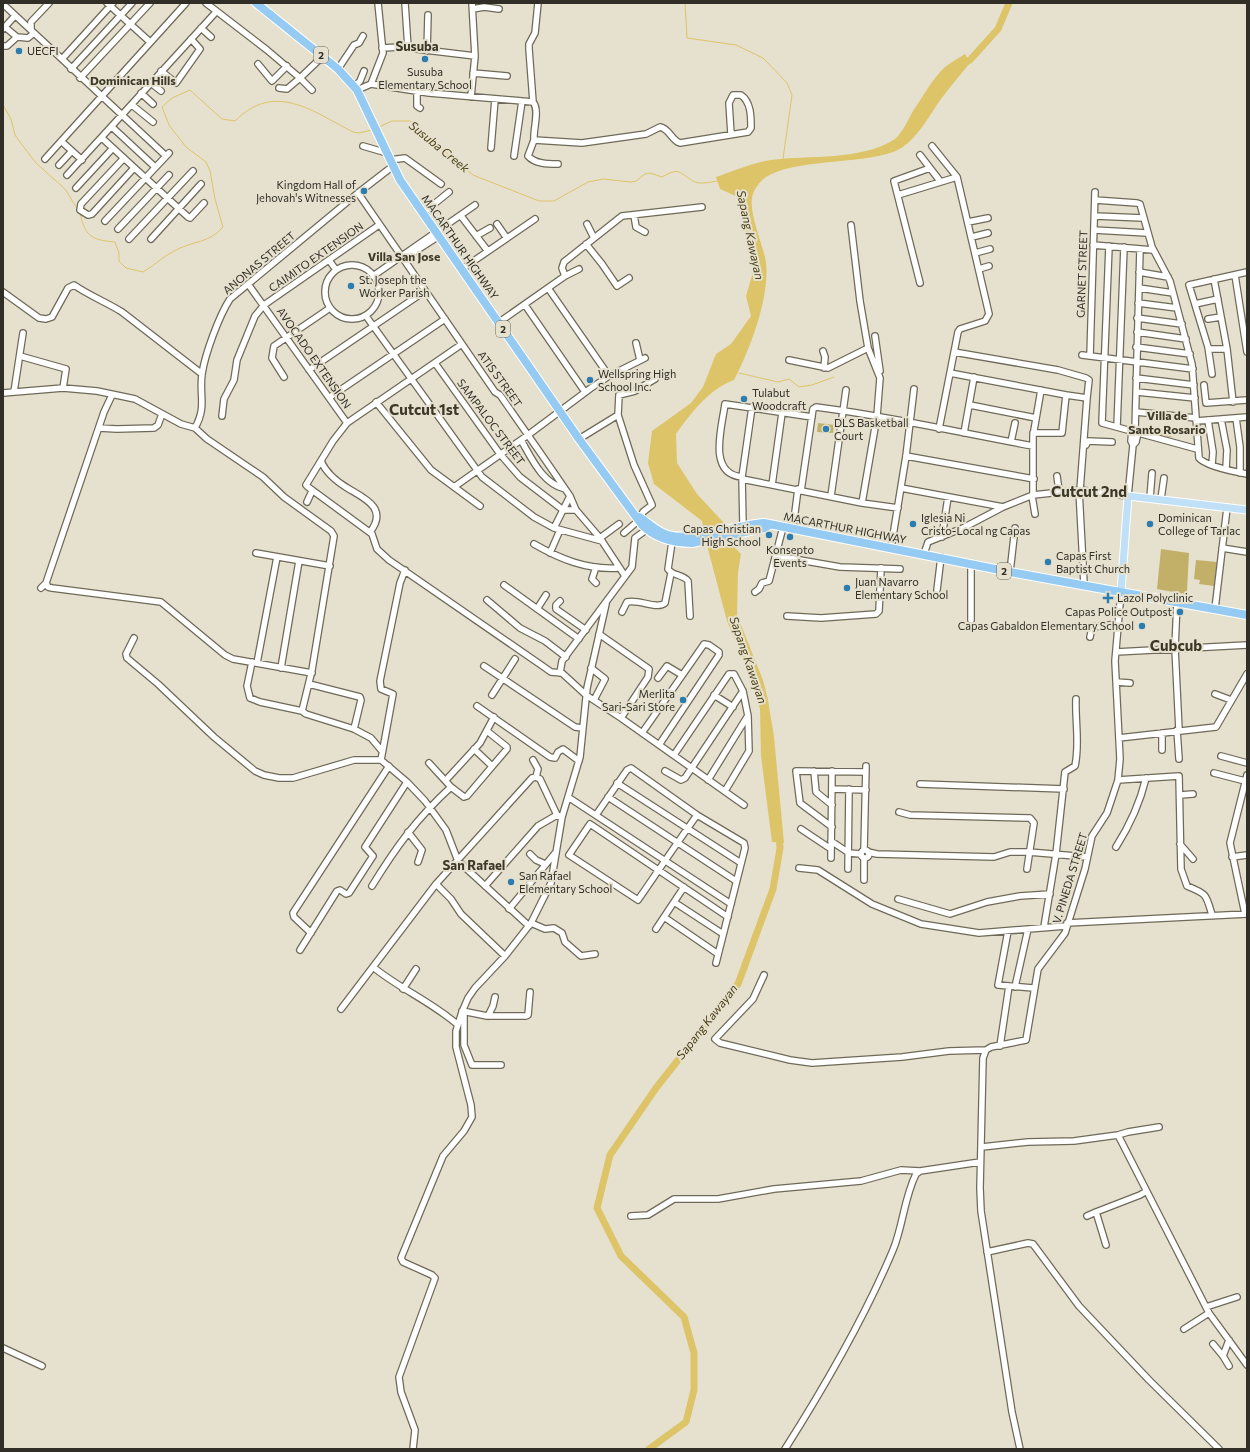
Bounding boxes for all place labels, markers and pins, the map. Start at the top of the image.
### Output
place label: UECFI [27,44,58,57]
marker: UECFI [14,46,24,56]
marker: Susuba Elementary School [420,54,430,64]
place label: Susuba Elementary School [378,65,472,91]
place label: Kingdom Hall of Jehovah's Witnesses [256,178,357,205]
marker: Kingdom Hall of Jehovah's Witnesses [359,186,369,196]
place label: St. Joseph the Worker Parish [359,273,430,299]
marker: St. Joseph the Worker Parish [346,281,356,291]
place label: Wellspring High School Inc. [598,367,676,393]
marker: Wellspring High School Inc. [585,375,595,385]
place label: Tulabut Woodcraft [752,386,807,412]
marker: Tulabut Woodcraft [739,394,749,404]
place label: DLS Basketball Court [834,416,909,442]
marker: DLS Basketball Court [821,424,831,434]
place label: Iglesia Ni Cristo-Local ng Capas [921,511,1030,537]
place label: Dominican College of Tarlac [1158,511,1240,537]
marker: Iglesia Ni Cristo-Local ng Capas [908,519,918,529]
marker: Dominican College of Tarlac [1145,519,1155,529]
place label: Capas Christian High School [683,522,761,548]
marker: Capas Christian High School [764,530,774,540]
marker: Konsepto Events [785,532,795,542]
place label: Konsepto Events [766,543,814,569]
place label: Capas First Baptist Church [1056,549,1130,575]
marker: Capas First Baptist Church [1043,557,1053,567]
place label: Juan Navarro Elementary School [855,575,948,601]
marker: Juan Navarro Elementary School [842,583,852,593]
place label: Lazol Polyclinic [1117,591,1193,604]
marker: Lazol Polyclinic [1102,592,1114,604]
place label: Capas Police Outpost [1065,605,1172,618]
marker: Capas Police Outpost [1175,607,1185,617]
place label: Capas Gabaldon Elementary School [958,619,1134,632]
marker: Capas Gabaldon Elementary School [1137,621,1147,631]
place label: Merlita Sari-Sari Store [602,687,675,713]
marker: Merlita Sari-Sari Store [678,695,688,705]
place label: San Rafael Elementary School [519,869,612,895]
marker: San Rafael Elementary School [506,877,516,887]

